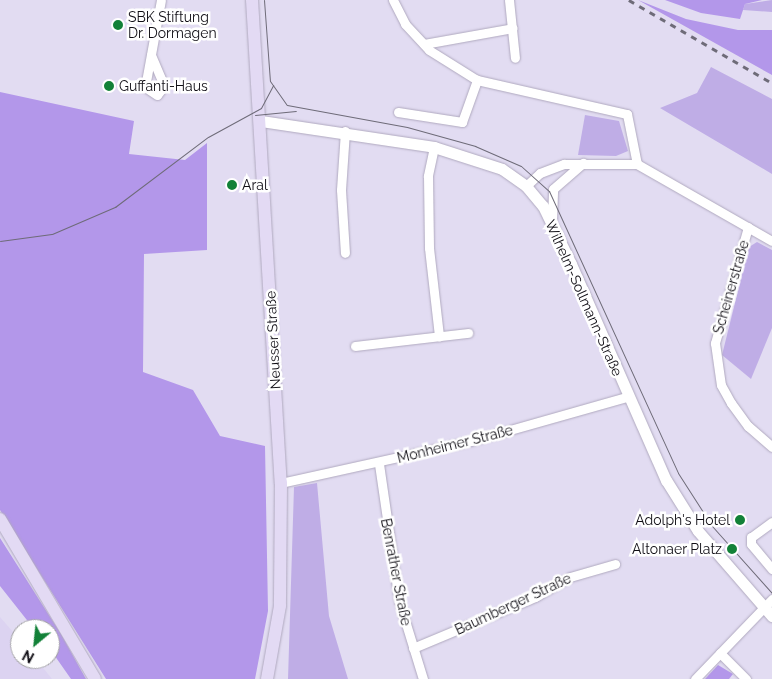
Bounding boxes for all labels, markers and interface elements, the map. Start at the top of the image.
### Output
place label: SBK Stiftung Dr. Dormagen [128,9,217,41]
marker: SBK Stiftung Dr. Dormagen [112,19,124,31]
place label: Guffanti-Haus [119,78,208,94]
marker: Guffanti-Haus [103,80,115,92]
place label: Aral [242,177,268,193]
marker: Aral [226,179,238,191]
street label: Wilhelm-Sollmann-Straße [542,217,626,379]
street label: Scheinerstraße [710,238,752,336]
street label: Neusser Straße [262,290,284,390]
street label: Monheimer Straße [395,421,515,467]
place label: Adolph's Hotel [635,512,730,528]
marker: Adolph's Hotel [734,514,746,526]
street label: Benrather Straße [377,517,415,627]
place label: Altonaer Platz [632,541,722,557]
marker: Altonaer Platz [726,543,738,555]
street label: Baumberger Straße [452,570,574,638]
north arrow [10,619,60,669]
text: N [20,647,37,666]

